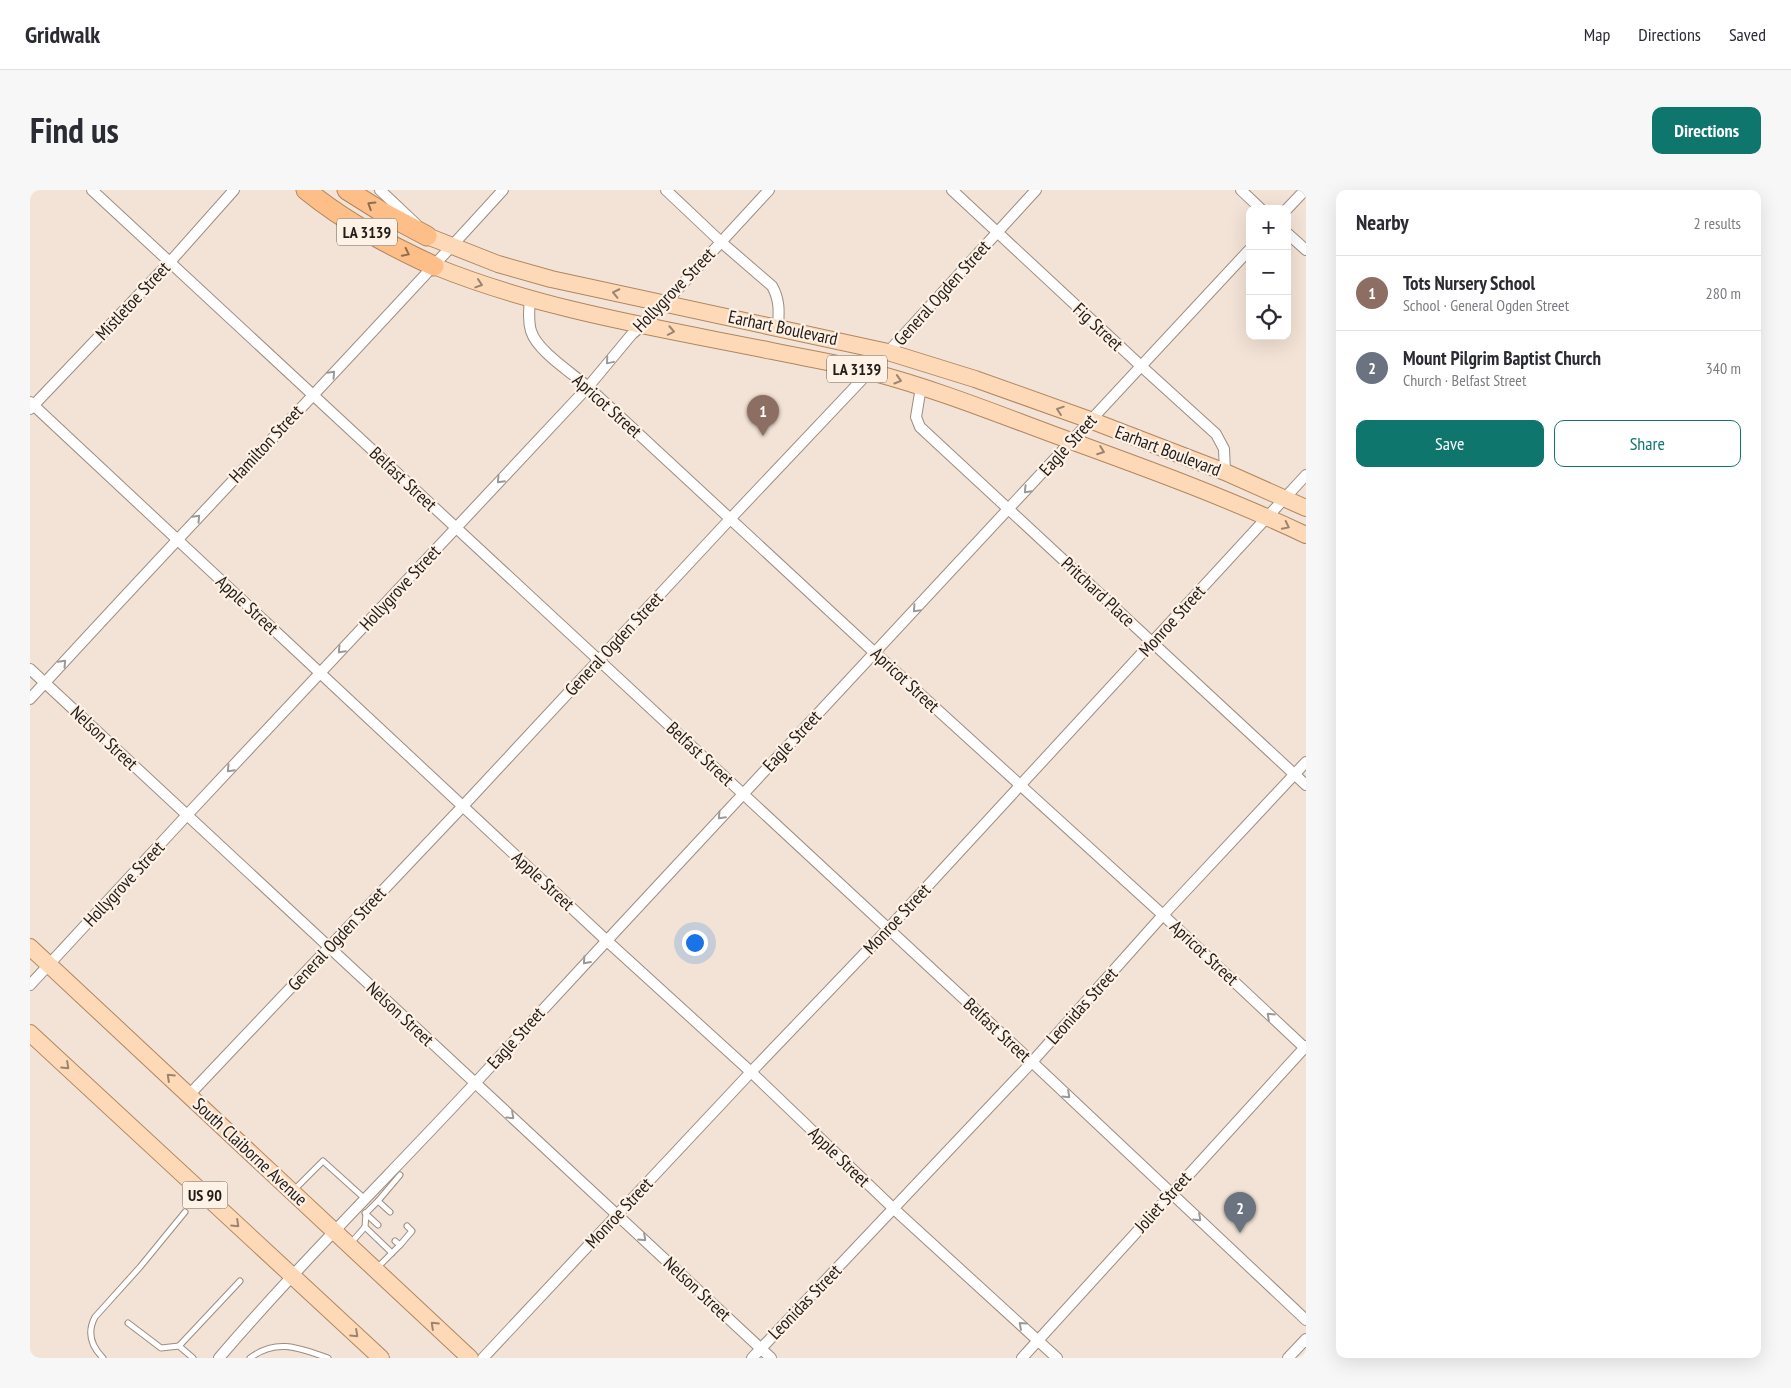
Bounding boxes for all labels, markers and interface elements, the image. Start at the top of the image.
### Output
text: Gridwalk [25,19,100,50]
text: Map [1584,23,1610,46]
text: Directions [1638,23,1701,46]
text: Saved [1729,23,1766,46]
text: Find us [30,107,119,153]
button: Directions [1652,107,1761,154]
one-way arrow [368,202,377,212]
map controls [1246,205,1291,340]
button: + [1246,205,1291,250]
text: Nearby [1356,209,1409,236]
text: 2 results [1694,213,1741,233]
road number: LA 3139 [337,218,397,246]
street label: General Ogden Street [888,235,995,350]
street label: Hollygrove Street [628,243,720,337]
one-way arrow [401,247,410,257]
button: − [1246,250,1291,295]
street label: Mistletoe Street [90,257,175,345]
text: Tots Nursery School [1403,271,1535,295]
one-way arrow [474,278,483,288]
text: 1 [1368,283,1376,303]
text: 280 m [1706,283,1741,303]
one-way arrow [611,288,620,299]
button: locate [1246,295,1291,340]
text: School · General Ogden Street [1403,295,1569,315]
street label: Fig Street [1068,298,1128,356]
street label: Earhart Boulevard [726,305,840,350]
one-way arrow [666,325,675,336]
text: Mount Pilgrim Baptist Church [1403,346,1601,370]
one-way arrow [606,355,615,364]
road number: LA 3139 [827,355,887,382]
text: 2 [1368,358,1376,378]
text: 340 m [1706,358,1741,378]
street label: Apricot Street [568,369,647,443]
text: Church · Belfast Street [1403,370,1526,390]
one-way arrow [326,371,335,380]
one-way arrow [893,374,902,384]
pin: 1 [747,395,779,436]
street label: Hamilton Street [224,400,308,487]
one-way arrow [1056,406,1064,416]
street label: Eagle Street [1034,409,1101,480]
street label: Earhart Boulevard [1112,420,1224,481]
button: Save [1356,420,1544,467]
button: Share [1554,420,1741,467]
street label: Belfast Street [365,442,442,516]
one-way arrow [1096,445,1104,455]
one-way arrow [497,475,506,484]
one-way arrow [1024,484,1033,493]
one-way arrow [191,515,200,524]
one-way arrow [1281,520,1290,530]
street label: Hollygrove Street [354,540,445,635]
street label: Pritchard Place [1057,552,1140,632]
street label: Apple Street [211,570,283,639]
street label: Monroe Street [1134,580,1210,661]
street label: General Ogden Street [560,587,668,700]
one-way arrow [913,603,922,612]
street label: Apricot Street [866,642,944,717]
one-way arrow [338,645,347,654]
one-way arrow [57,660,66,669]
street label: Nelson Street [66,701,143,775]
street label: Eagle Street [758,705,826,776]
street label: Belfast Street [662,717,739,791]
one-way arrow [227,763,236,772]
one-way arrow [718,811,727,820]
street label: Hollygrove Street [78,836,169,931]
street label: Apple Street [507,846,579,915]
street label: Monroe Street [858,878,935,959]
street label: General Ogden Street [283,882,391,995]
street label: Apricot Street [1165,915,1243,990]
your location [682,930,708,956]
one-way arrow [583,956,592,965]
street label: Leonidas Street [1041,962,1122,1049]
street label: Nelson Street [362,977,439,1051]
street label: Belfast Street [959,993,1036,1067]
street label: Eagle Street [482,1002,549,1073]
one-way arrow [1267,1013,1276,1022]
one-way arrow [60,1060,69,1069]
one-way arrow [167,1074,176,1083]
one-way arrow [1062,1089,1071,1098]
street label: South Claiborne Avenue [188,1093,312,1211]
one-way arrow [505,1110,514,1119]
street label: Apple Street [804,1122,875,1192]
street label: Joliet Street [1129,1167,1196,1237]
street label: Monroe Street [580,1172,657,1253]
road number: US 90 [182,1182,228,1208]
pin: 2 [1224,1192,1256,1233]
one-way arrow [1193,1212,1202,1221]
one-way arrow [230,1218,239,1227]
one-way arrow [637,1232,646,1241]
street label: Nelson Street [659,1252,736,1326]
street label: Leonidas Street [763,1259,846,1344]
one-way arrow [431,1322,440,1331]
one-way arrow [1018,1322,1027,1331]
one-way arrow [350,1329,359,1338]

